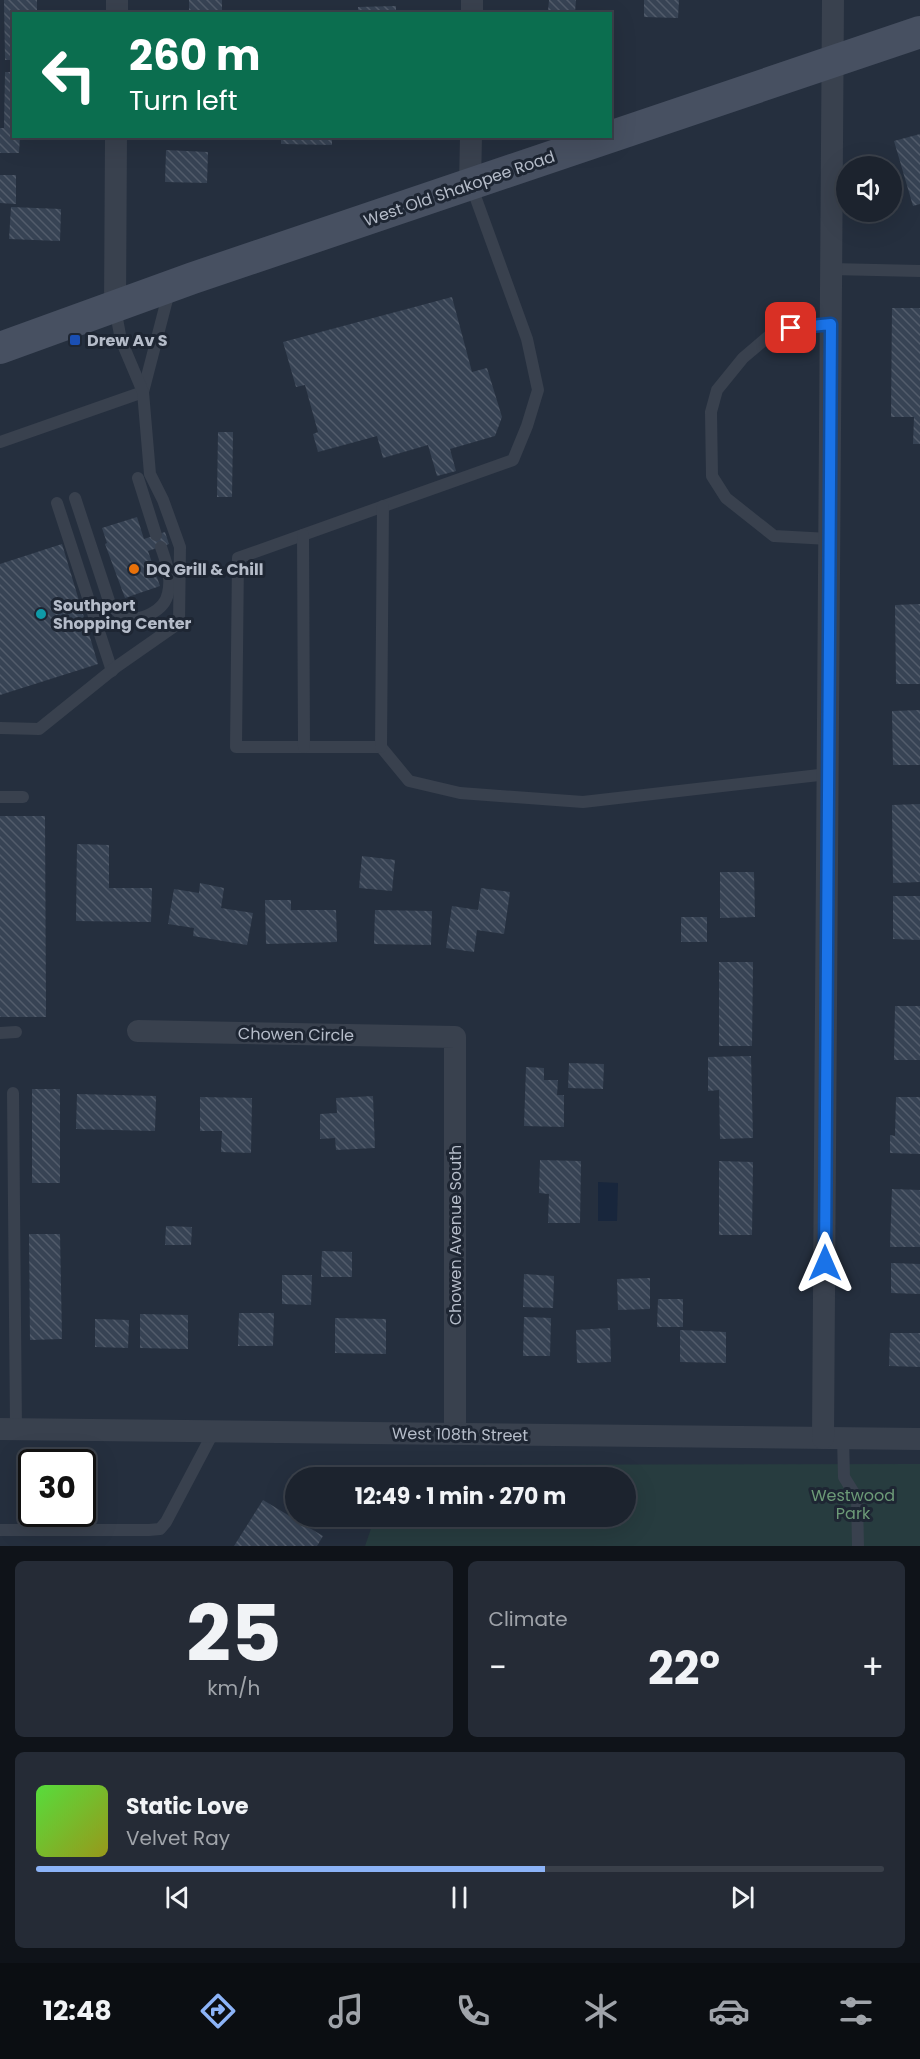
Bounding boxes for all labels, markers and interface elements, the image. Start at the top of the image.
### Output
text: 260 m [129,26,261,85]
icon: left [30,36,108,114]
text: Turn left [129,82,238,119]
street label: West Old Shakopee Road [360,145,558,232]
map controls [836,156,902,222]
button: sound [836,156,902,222]
pin [765,302,816,353]
icon: arrive [774,311,807,344]
place label: Drew Av S [87,329,168,352]
marker: Drew Av S [68,333,82,347]
place label: DQ Grill & Chill [146,558,264,581]
marker: DQ Grill & Chill [127,562,141,576]
place label: Southport Shopping Center [53,594,191,635]
marker: Southport Shopping Center [34,607,48,621]
street label: Chowen Circle [238,1022,354,1047]
street label: Chowen Avenue South [444,1145,467,1325]
position arrow [793,1231,857,1295]
street label: West 108th Street [392,1422,529,1447]
speed limit sign: 30 [18,1449,96,1527]
text: 12:49 · 1 min · 270 m [355,1481,566,1512]
park label: Westwood Park [811,1484,895,1525]
text: 25 [186,1579,281,1688]
text: Climate [489,1605,568,1633]
text: 22° [648,1637,720,1700]
text: − [489,1644,507,1691]
text: + [861,1644,884,1691]
text: km/h [207,1674,260,1702]
text: Static Love [126,1791,249,1822]
text: Velvet Ray [126,1824,230,1852]
icon: previous [161,1881,194,1914]
icon: pause [443,1881,476,1914]
icon: next [726,1881,759,1914]
icon: directions [197,1990,239,2032]
icon: music [325,1990,367,2032]
icon: phone [452,1990,494,2032]
icon: climate [580,1990,622,2032]
icon: car [708,1990,750,2032]
icon: filters [835,1990,877,2032]
text: 12:48 [43,1992,112,2029]

